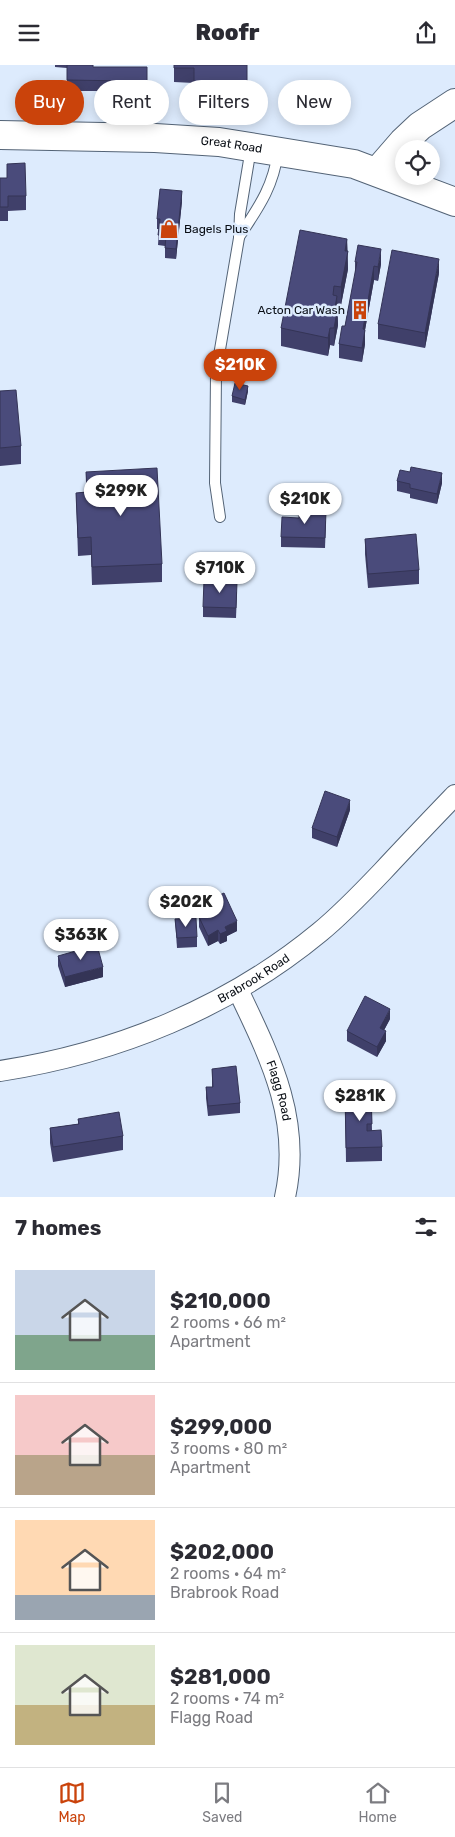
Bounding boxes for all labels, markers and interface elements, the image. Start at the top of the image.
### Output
icon: menu [15,19,43,47]
text: Roofr [196,19,259,46]
icon: share [412,19,440,47]
chip: Buy [15,80,84,125]
chip: Rent [94,80,169,125]
chip: Filters [179,80,268,125]
chip: New [278,80,351,125]
street label: Great Road [200,134,263,156]
map controls [395,140,440,185]
button: locate [395,140,440,185]
shop icon: Bagels Plus [158,218,180,240]
place label: Bagels Plus [184,222,248,236]
building icon: Acton Car Wash [349,299,371,321]
place label: Acton Car Wash [258,303,345,317]
pin: $210K [205,349,275,391]
text: $210K [215,355,265,374]
pin: $299K [86,475,156,517]
text: $299K [95,481,147,500]
pin: $210K [270,483,340,525]
text: $210K [280,489,330,508]
pin: $710K [185,551,255,594]
text: $710K [195,558,245,577]
pin: $202K [151,885,221,928]
text: $202K [160,892,212,911]
pin: $363K [46,919,116,961]
text: $363K [55,925,107,944]
street label: Brabrook Road [215,951,292,1006]
street label: Flagg Road [263,1058,294,1122]
pin: $281K [325,1079,395,1122]
text: $281K [335,1086,385,1105]
icon: filters [412,1213,440,1241]
text: 7 homes [15,1215,101,1240]
text: $210,000 [170,1288,271,1313]
icon: home [55,1290,115,1350]
text: 2 rooms · 66 m² [170,1313,286,1332]
text: Apartment [170,1332,250,1351]
text: $299,000 [170,1414,272,1439]
icon: home [55,1415,115,1475]
text: 3 rooms · 80 m² [170,1439,287,1458]
text: Apartment [170,1458,250,1477]
text: $202,000 [170,1539,274,1564]
icon: home [55,1540,115,1600]
text: 2 rooms · 64 m² [170,1564,286,1583]
text: Brabrook Road [170,1583,279,1602]
text: $281,000 [170,1664,271,1689]
icon: home [55,1665,115,1725]
text: 2 rooms · 74 m² [170,1689,284,1708]
text: Flagg Road [170,1708,253,1727]
tab: Map [58,1779,86,1826]
tab: Saved [202,1779,242,1826]
tab: Home [359,1779,397,1826]

